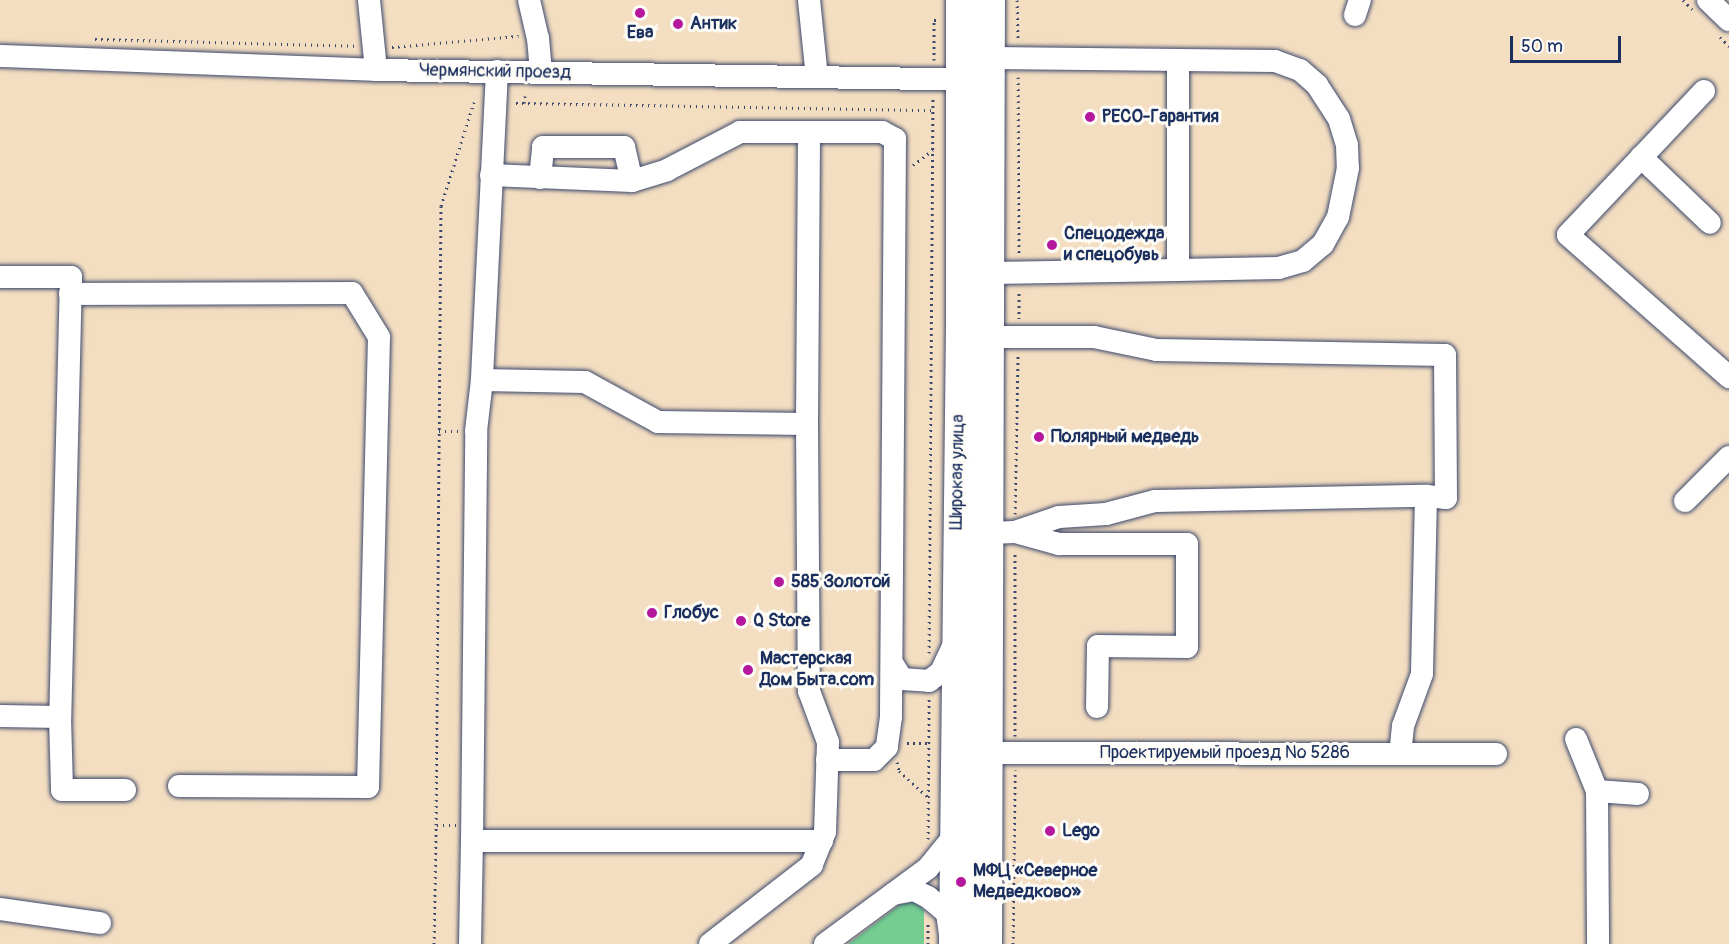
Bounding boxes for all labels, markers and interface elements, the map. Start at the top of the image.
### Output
marker: Ева [633,6,647,20]
place label: Антик [690,13,737,35]
marker: Антик [671,17,685,31]
place label: Ева [627,22,653,44]
scale bar [1513,24,1624,62]
text: 50 m [1521,35,1563,58]
street label: Чермянский проезд [419,60,571,84]
place label: РЕСО-Гарантия [1102,106,1219,128]
marker: РЕСО-Гарантия [1083,110,1097,124]
place label: Спецодежда и спецобувь [1064,224,1164,266]
marker: Спецодежда и спецобувь [1045,238,1059,252]
street label: Широкая улица [946,414,970,530]
place label: Полярный медведь [1051,426,1199,448]
marker: Полярный медведь [1032,430,1046,444]
place label: 585 Золотой [791,571,890,593]
marker: 585 Золотой [772,575,786,589]
place label: Глобус [664,602,719,624]
marker: Глобус [645,606,659,620]
place label: Q Store [753,610,810,632]
marker: Q Store [734,614,748,628]
place label: Мастерская Дом Быта.com [760,649,874,692]
marker: Мастерская Дом Быта.com [741,663,755,677]
street label: Проектируемый проезд № 5286 [1100,742,1350,764]
place label: Lego [1062,820,1100,842]
marker: Lego [1043,824,1057,838]
place label: МФЦ «Северное Медведково» [973,861,1097,904]
marker: МФЦ «Северное Медведково» [954,875,968,889]

